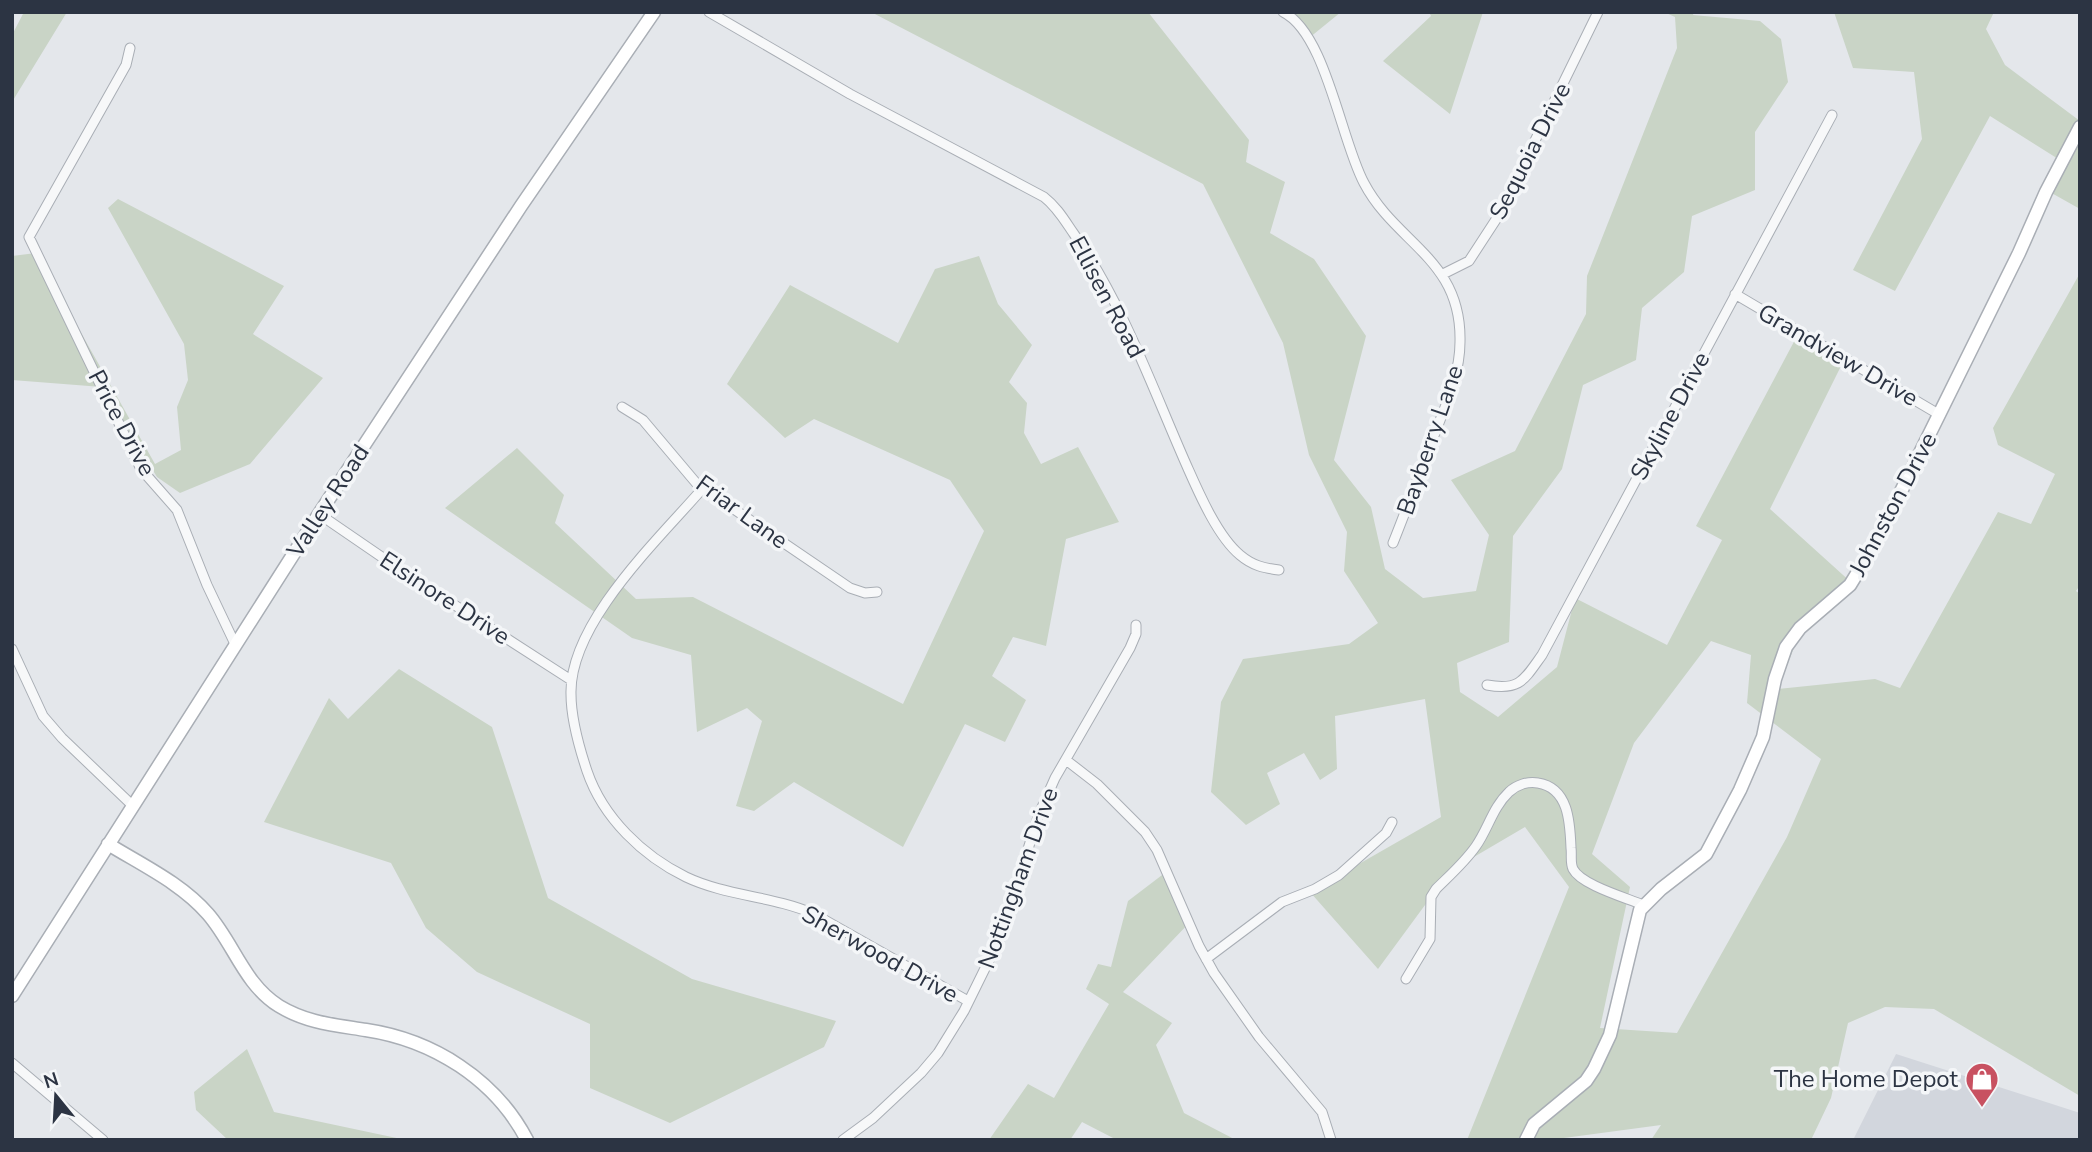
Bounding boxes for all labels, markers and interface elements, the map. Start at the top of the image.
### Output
street label: Sequoia Drive [1482,77,1578,225]
street label: Ellisen Road [1061,230,1153,364]
street label: Grandview Drive [1752,296,1924,414]
street label: Skyline Drive [1623,346,1717,486]
street label: Bayberry Lane [1389,361,1471,519]
street label: Price Drive [81,364,163,482]
street label: Johnston Drive [1841,427,1944,582]
street label: Valley Road [279,438,377,565]
street label: Friar Lane [689,468,795,556]
street label: Elsinore Drive [374,544,516,652]
street label: Nottingham Drive [970,783,1066,973]
street label: Sherwood Drive [796,898,964,1010]
shop icon: The Home Depot [1963,1060,2001,1109]
north arrow [21,1061,91,1131]
place label: The Home Depot [1774,1063,1959,1095]
text: N [40,1066,62,1095]

